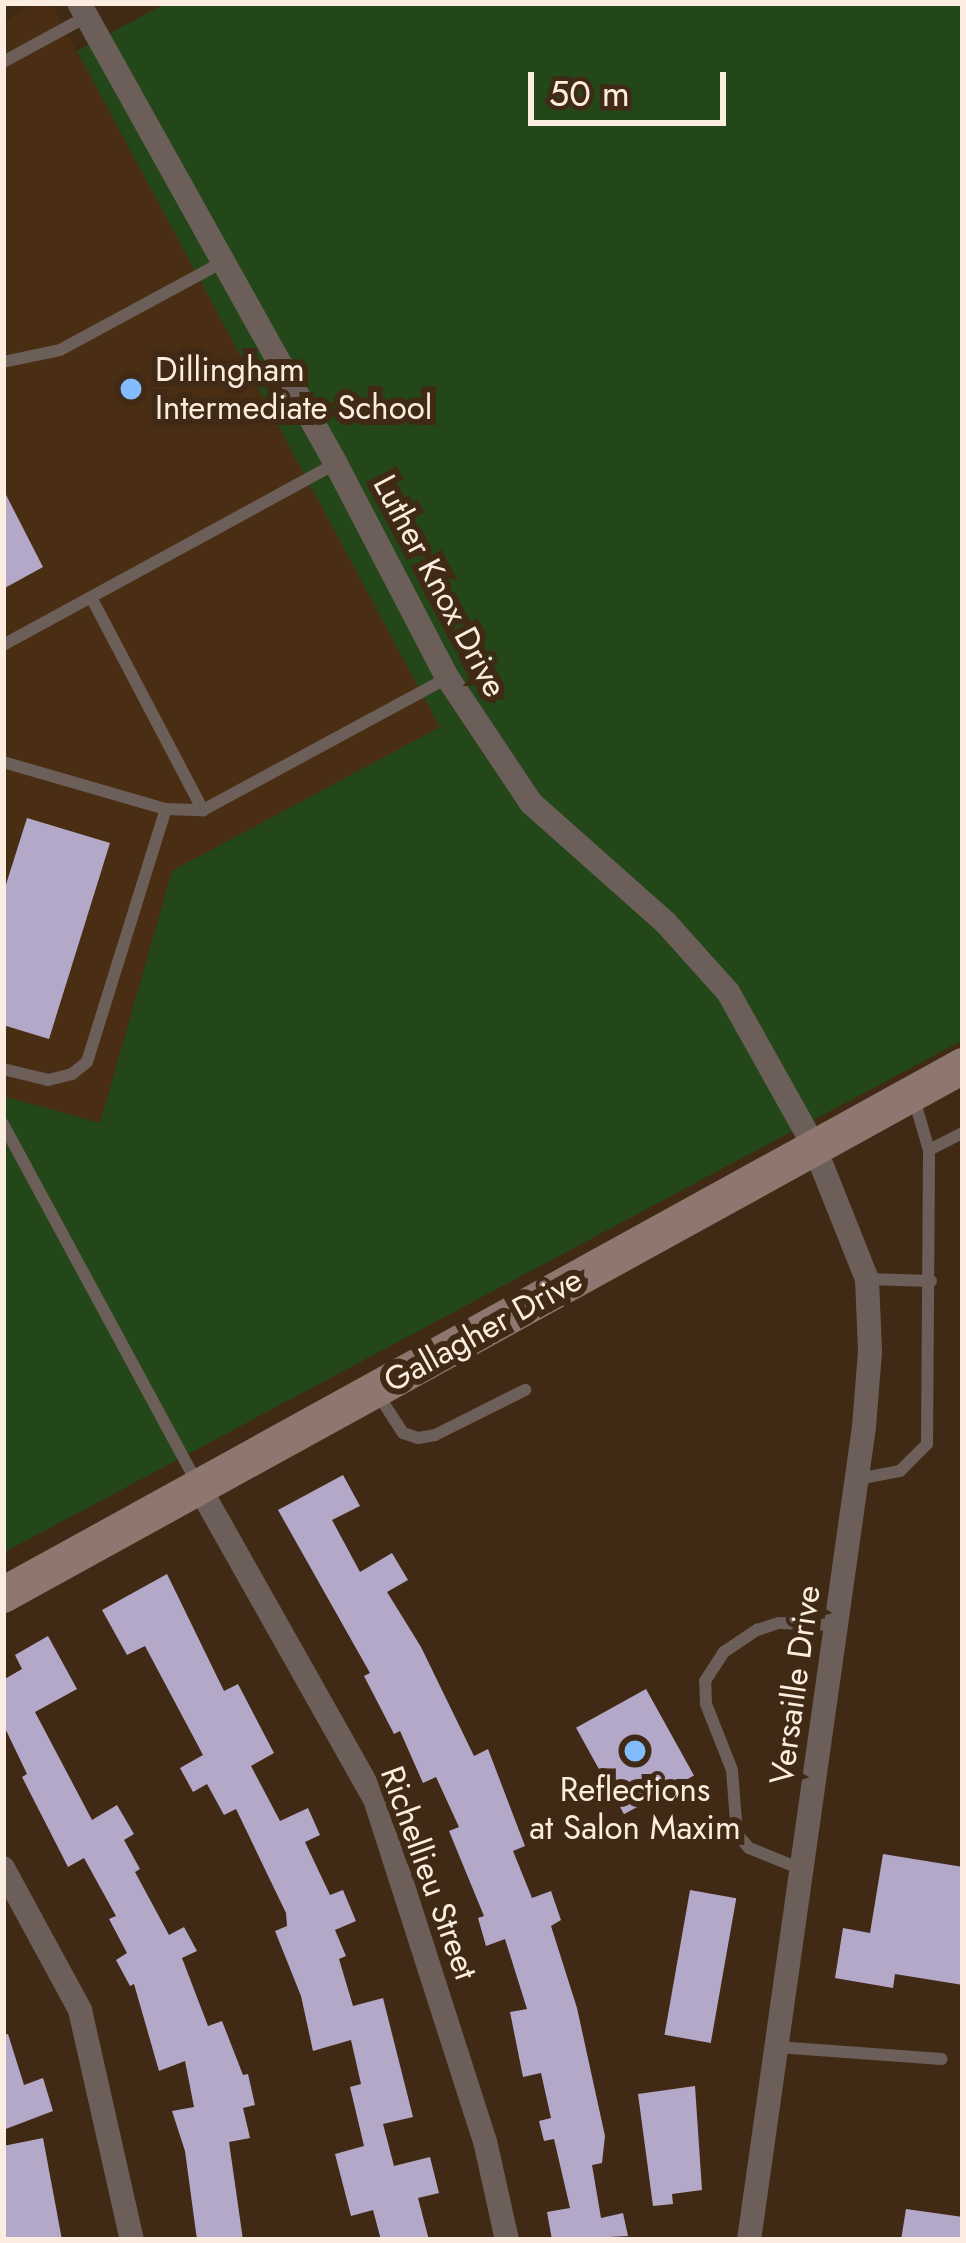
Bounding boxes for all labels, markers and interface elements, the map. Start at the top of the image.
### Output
scale bar [534,48,732,122]
text: 50 m [549,67,630,119]
place label: Dillingham Intermediate School [155,350,432,428]
marker: Dillingham Intermediate School [118,376,144,402]
street label: Luther Knox Drive [365,468,515,704]
street label: Gallagher Drive [377,1259,589,1401]
street label: Versaille Drive [761,1583,829,1787]
marker: Reflections at Salon Maxim [622,1738,648,1764]
street label: Richellieu Street [372,1761,486,1985]
place label: Reflections at Salon Maxim [529,1770,741,1848]

